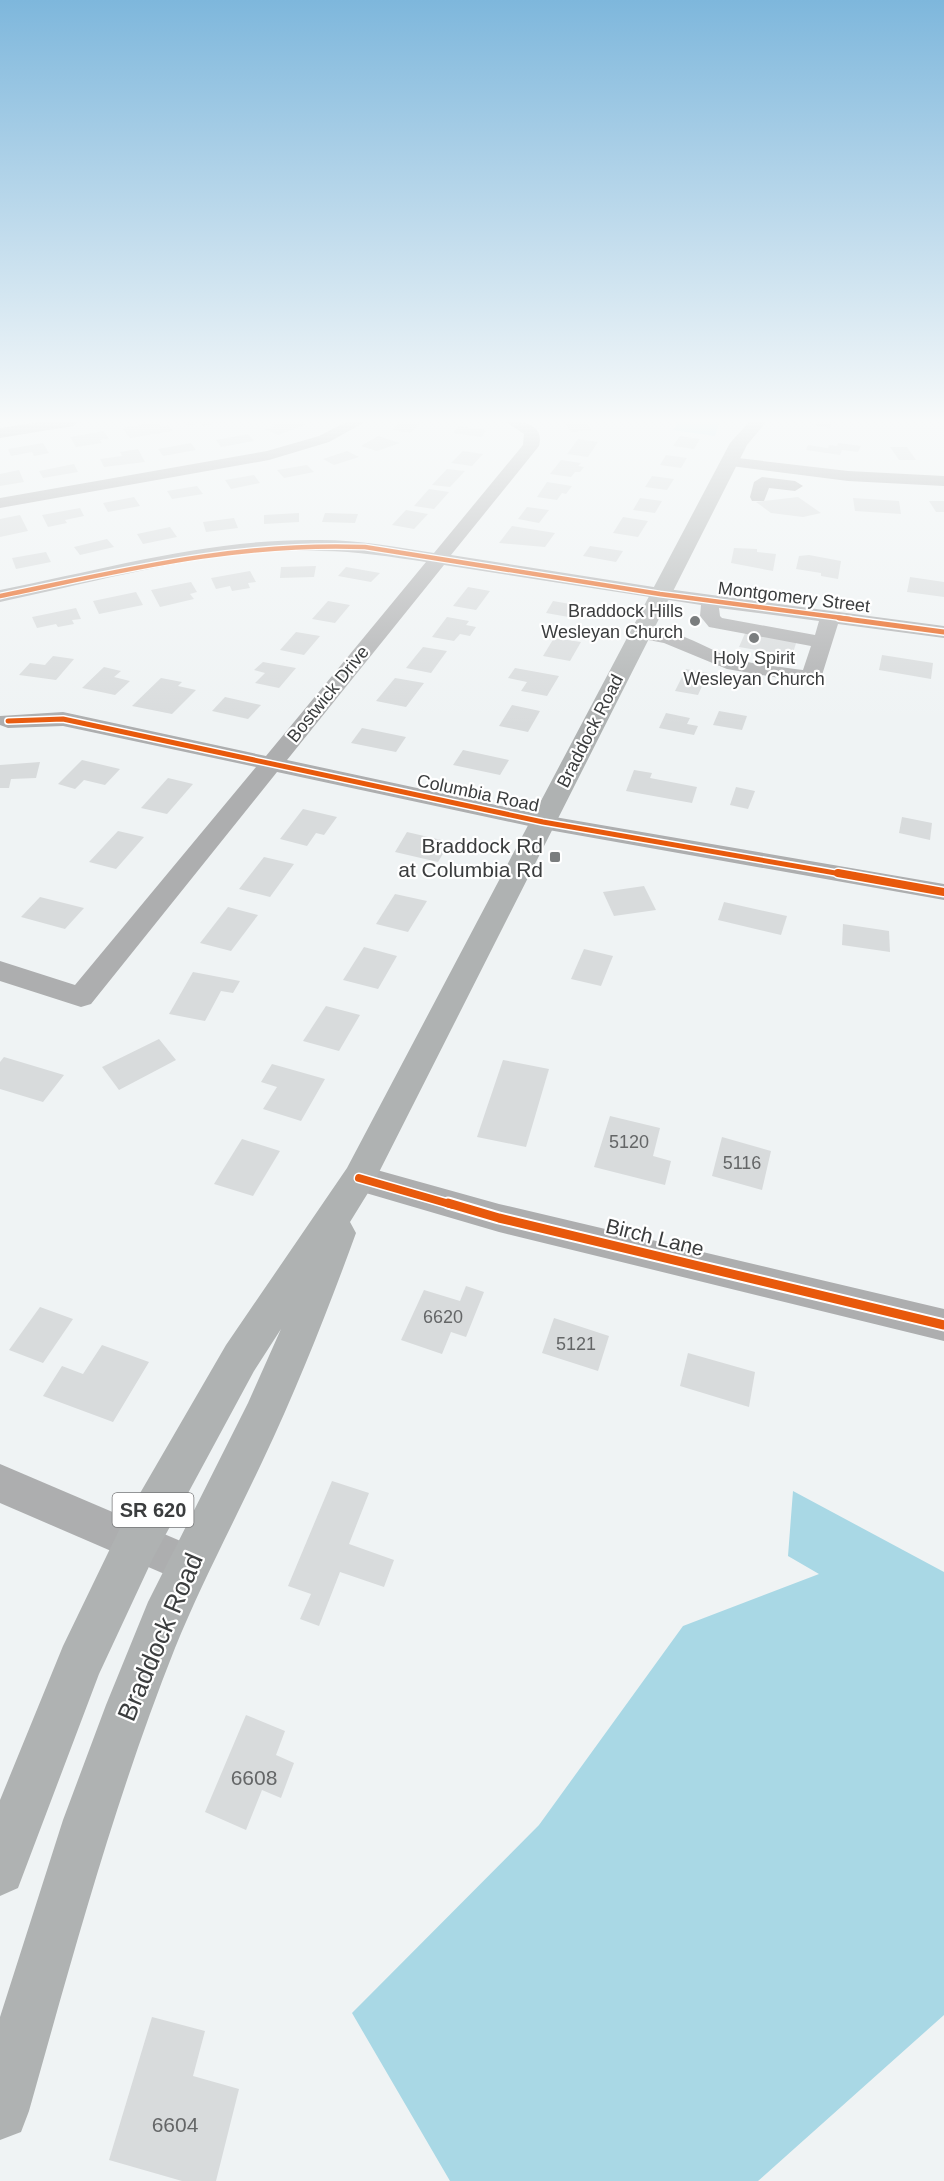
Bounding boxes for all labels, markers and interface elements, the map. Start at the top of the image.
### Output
street label: Montgomery Street [717,578,871,616]
place label: Braddock Hills Wesleyan Church [541,601,683,642]
marker: Braddock Hills Wesleyan Church [688,614,702,628]
marker: Holy Spirit Wesleyan Church [747,631,761,645]
street label: Bostwick Drive [283,642,373,746]
place label: Holy Spirit Wesleyan Church [683,648,825,689]
street label: Braddock Road [553,671,627,791]
street label: Columbia Road [415,770,541,816]
place label: Braddock Rd at Columbia Rd [398,834,543,881]
marker: Braddock Rd at Columbia Rd [548,850,562,864]
house number: 5120 [609,1132,649,1152]
house number: 5116 [723,1153,761,1173]
street label: Birch Lane [604,1214,706,1260]
house number: 6620 [423,1307,463,1327]
house number: 5121 [556,1334,596,1354]
road number: SR 620 [112,1493,194,1527]
street label: Braddock Road [111,1549,209,1725]
house number: 6608 [231,1766,277,1789]
house number: 6604 [152,2113,199,2136]

